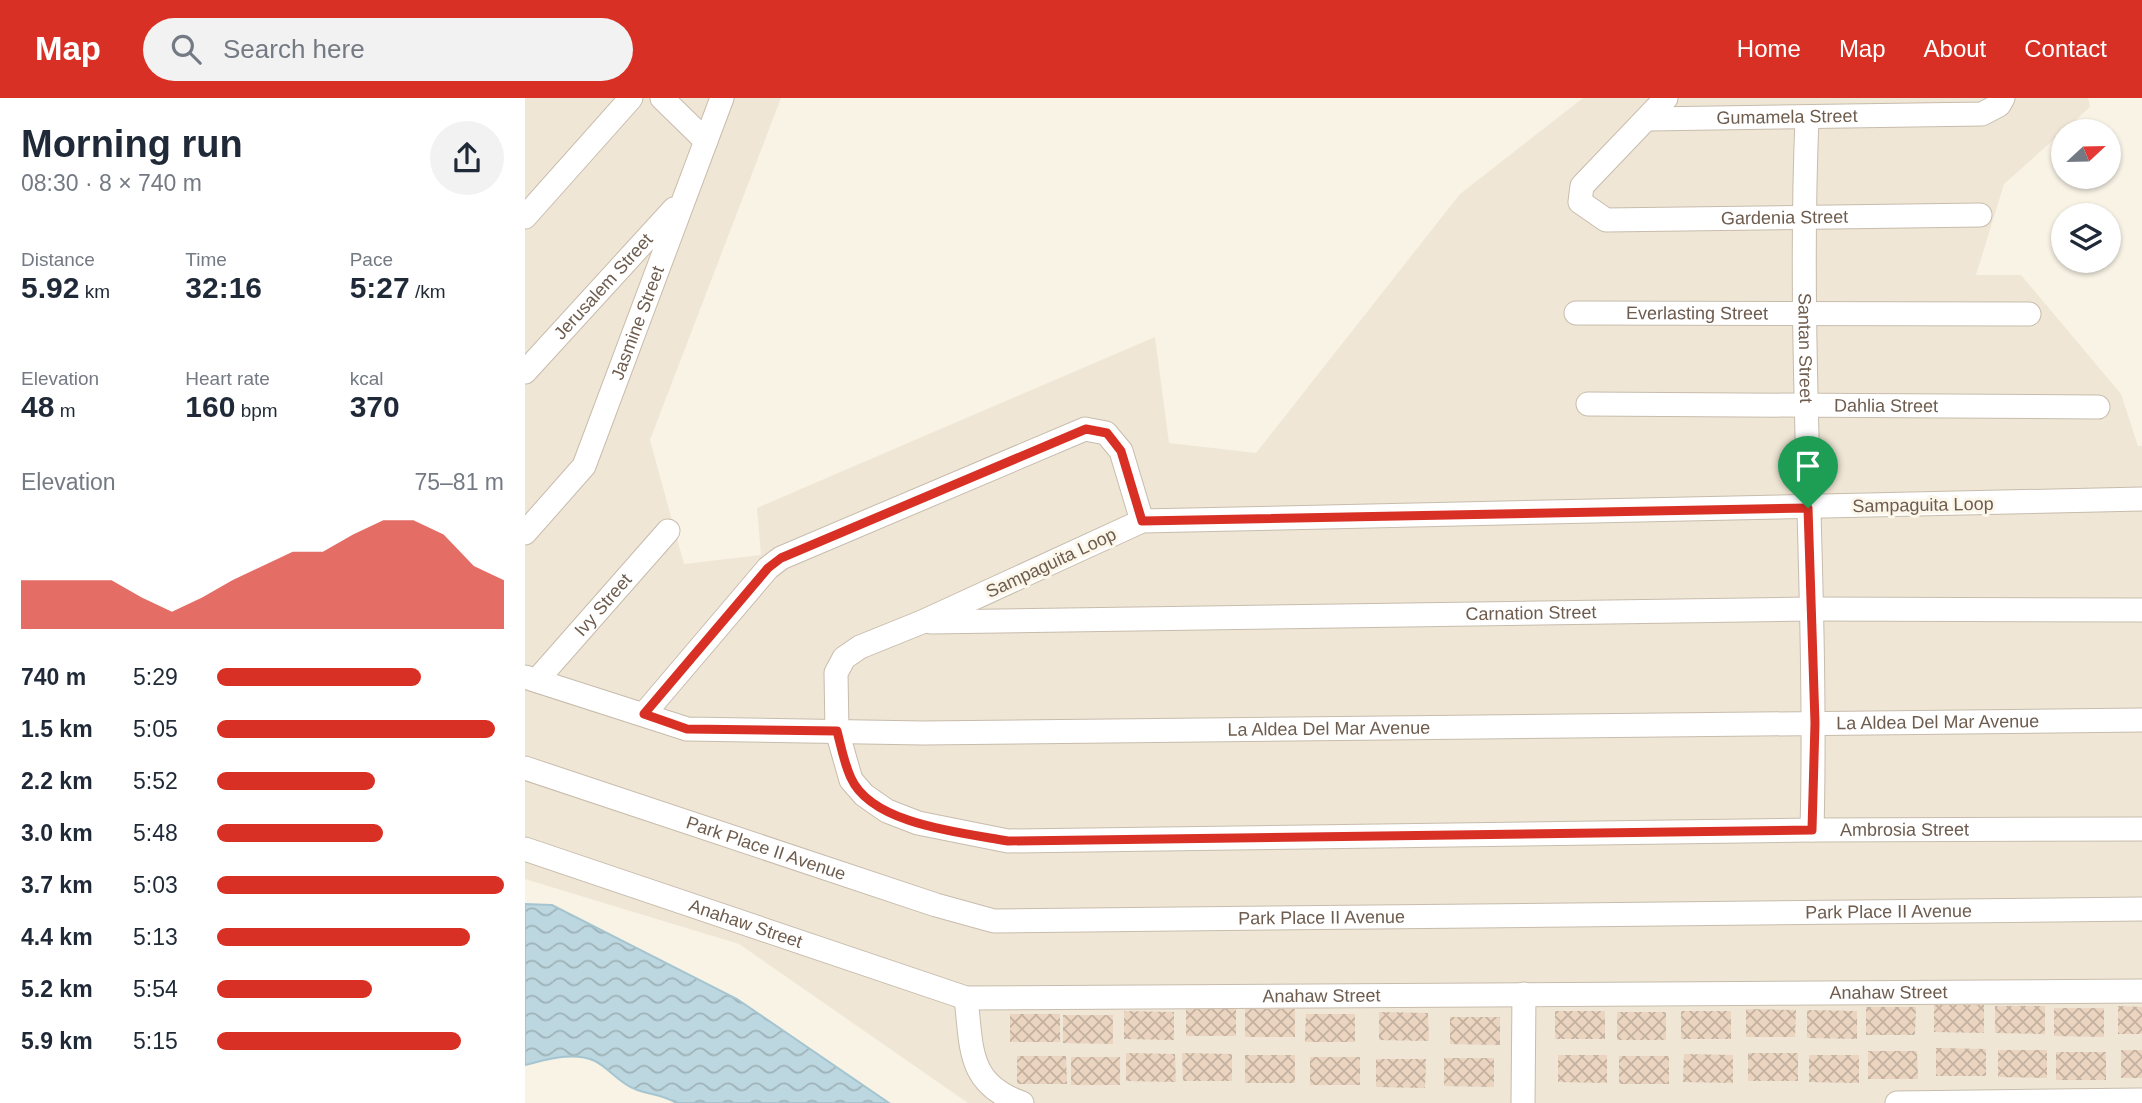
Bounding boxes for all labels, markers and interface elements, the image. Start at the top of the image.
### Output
search box [143,18,633,81]
text: Map [35,30,101,67]
icon: search [167,30,205,68]
text: Search here [223,34,365,64]
text: Home [1737,35,1801,62]
text: Map [1839,35,1886,62]
text: About [1924,35,1986,62]
text: Contact [2024,35,2107,62]
street label: Gumamela Street [1716,106,1858,128]
north arrow [2051,119,2121,189]
map controls [2051,119,2121,273]
button: share [430,121,504,195]
text: Morning run [21,123,243,165]
text: 08:30 · 8 × 740 m [21,170,202,196]
button: layers [2051,203,2121,273]
street label: Gardenia Street [1721,207,1848,228]
street label: Jerusalem Street [550,229,657,343]
text: Distance [21,249,95,270]
text: Time [185,249,227,270]
text: Pace [350,249,393,270]
street label: Jasmine Street [607,263,668,383]
text: 5.92 [21,271,79,304]
text: 32:16 [185,271,262,304]
text: 5:27 [350,271,410,304]
text: km [79,281,110,302]
text: /km [410,281,446,302]
street label: Santan Street [1794,293,1816,403]
street label: Everlasting Street [1626,303,1768,323]
text: Elevation [21,368,99,389]
text: Heart rate [185,368,270,389]
text: kcal [350,368,383,389]
text: 48 [21,390,54,423]
text: 160 [185,390,235,423]
text: 370 [350,390,400,423]
street label: Dahlia Street [1834,395,1938,416]
text: m [54,400,75,421]
text: bpm [235,400,278,421]
pin [1778,436,1838,508]
icon: arrive [1789,447,1827,485]
text: Elevation [21,469,116,495]
text: 75–81 m [414,469,504,495]
street label: Sampaguita Loop [1852,494,1994,516]
street label: Sampaguita Loop [983,524,1119,602]
street label: Ivy Street [570,570,636,640]
street label: Carnation Street [1465,602,1597,624]
text: 740 m [21,664,86,690]
text: 5:29 [133,664,178,690]
street label: La Aldea Del Mar Avenue [1836,711,2039,733]
text: 1.5 km [21,716,93,742]
text: 5:05 [133,716,178,742]
street label: La Aldea Del Mar Avenue [1227,718,1430,740]
text: 2.2 km [21,768,93,794]
text: 5:52 [133,768,178,794]
street label: Park Place II Avenue [684,812,848,884]
text: 3.0 km [21,820,93,846]
text: 5:48 [133,820,178,846]
street label: Ambrosia Street [1840,820,1969,840]
text: 3.7 km [21,872,93,898]
text: 5:03 [133,872,178,898]
street label: Anahaw Street [687,895,805,952]
street label: Park Place II Avenue [1805,901,1972,923]
street label: Park Place II Avenue [1238,907,1405,928]
text: 4.4 km [21,924,93,950]
text: 5:13 [133,924,178,950]
text: 5.2 km [21,976,93,1002]
text: 5:54 [133,976,178,1002]
street label: Anahaw Street [1829,982,1948,1003]
street label: Anahaw Street [1262,986,1381,1006]
text: 5.9 km [21,1028,93,1054]
text: 5:15 [133,1028,178,1054]

